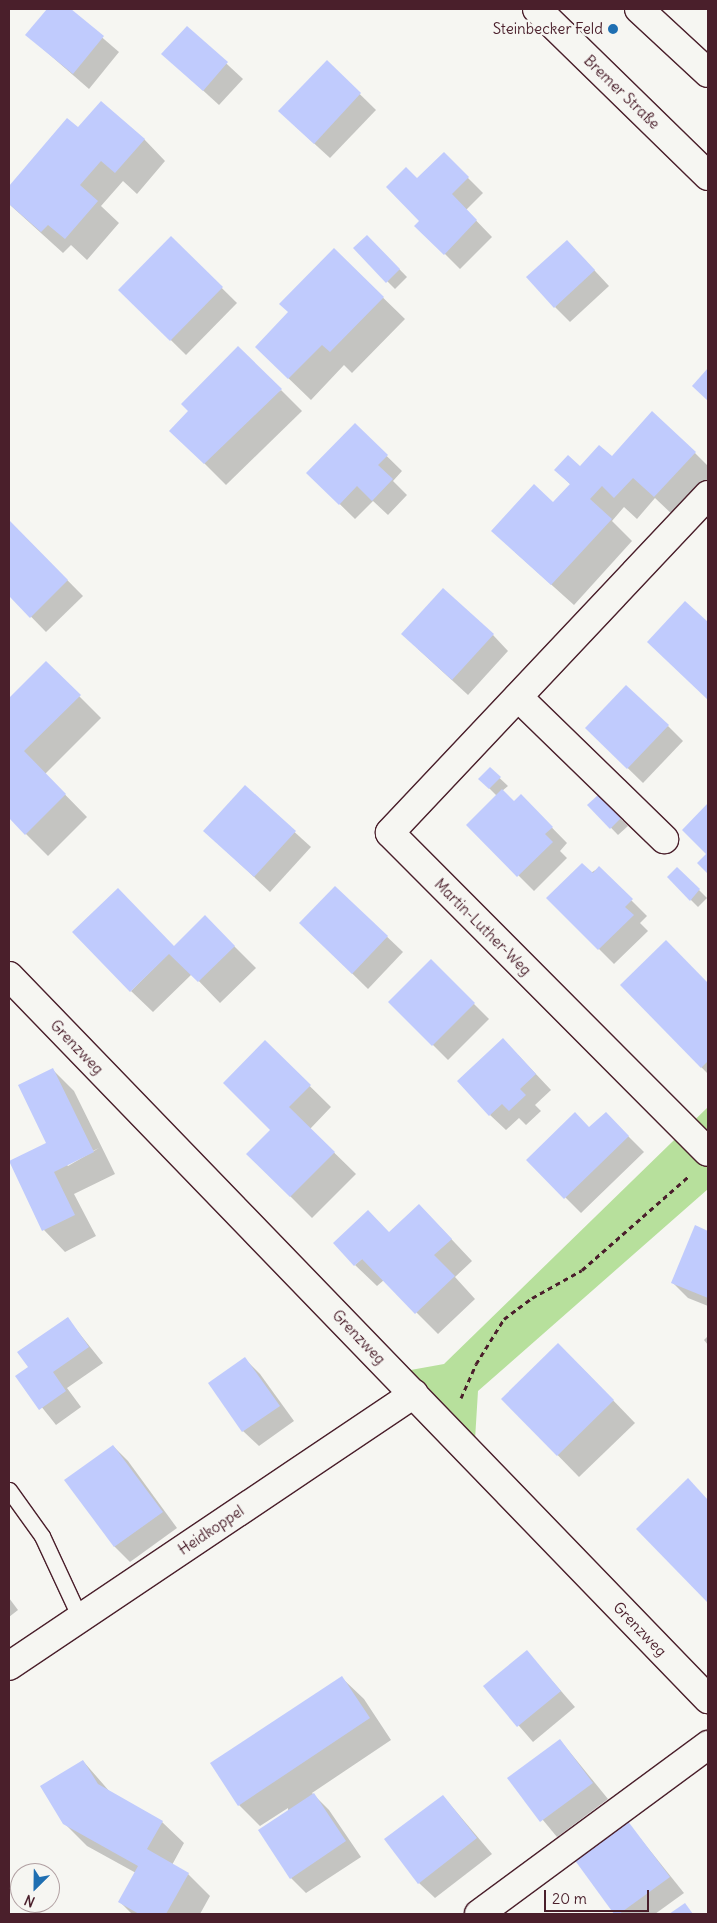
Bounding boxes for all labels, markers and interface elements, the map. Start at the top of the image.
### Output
place label: Steinbecker Feld [493,20,603,38]
marker: Steinbecker Feld [607,23,619,35]
street label: Bremer Straße [580,51,664,133]
street label: Martin-Luther-Weg [431,875,535,979]
street label: Grenzweg [47,1016,107,1078]
street label: Grenzweg [329,1306,389,1368]
street label: Heidkoppel [175,1501,247,1559]
street label: Grenzweg [610,1598,670,1660]
north arrow [10,1863,60,1913]
scale bar [547,1880,652,1912]
text: 20 m [552,1889,587,1908]
text: N [22,1891,38,1911]

